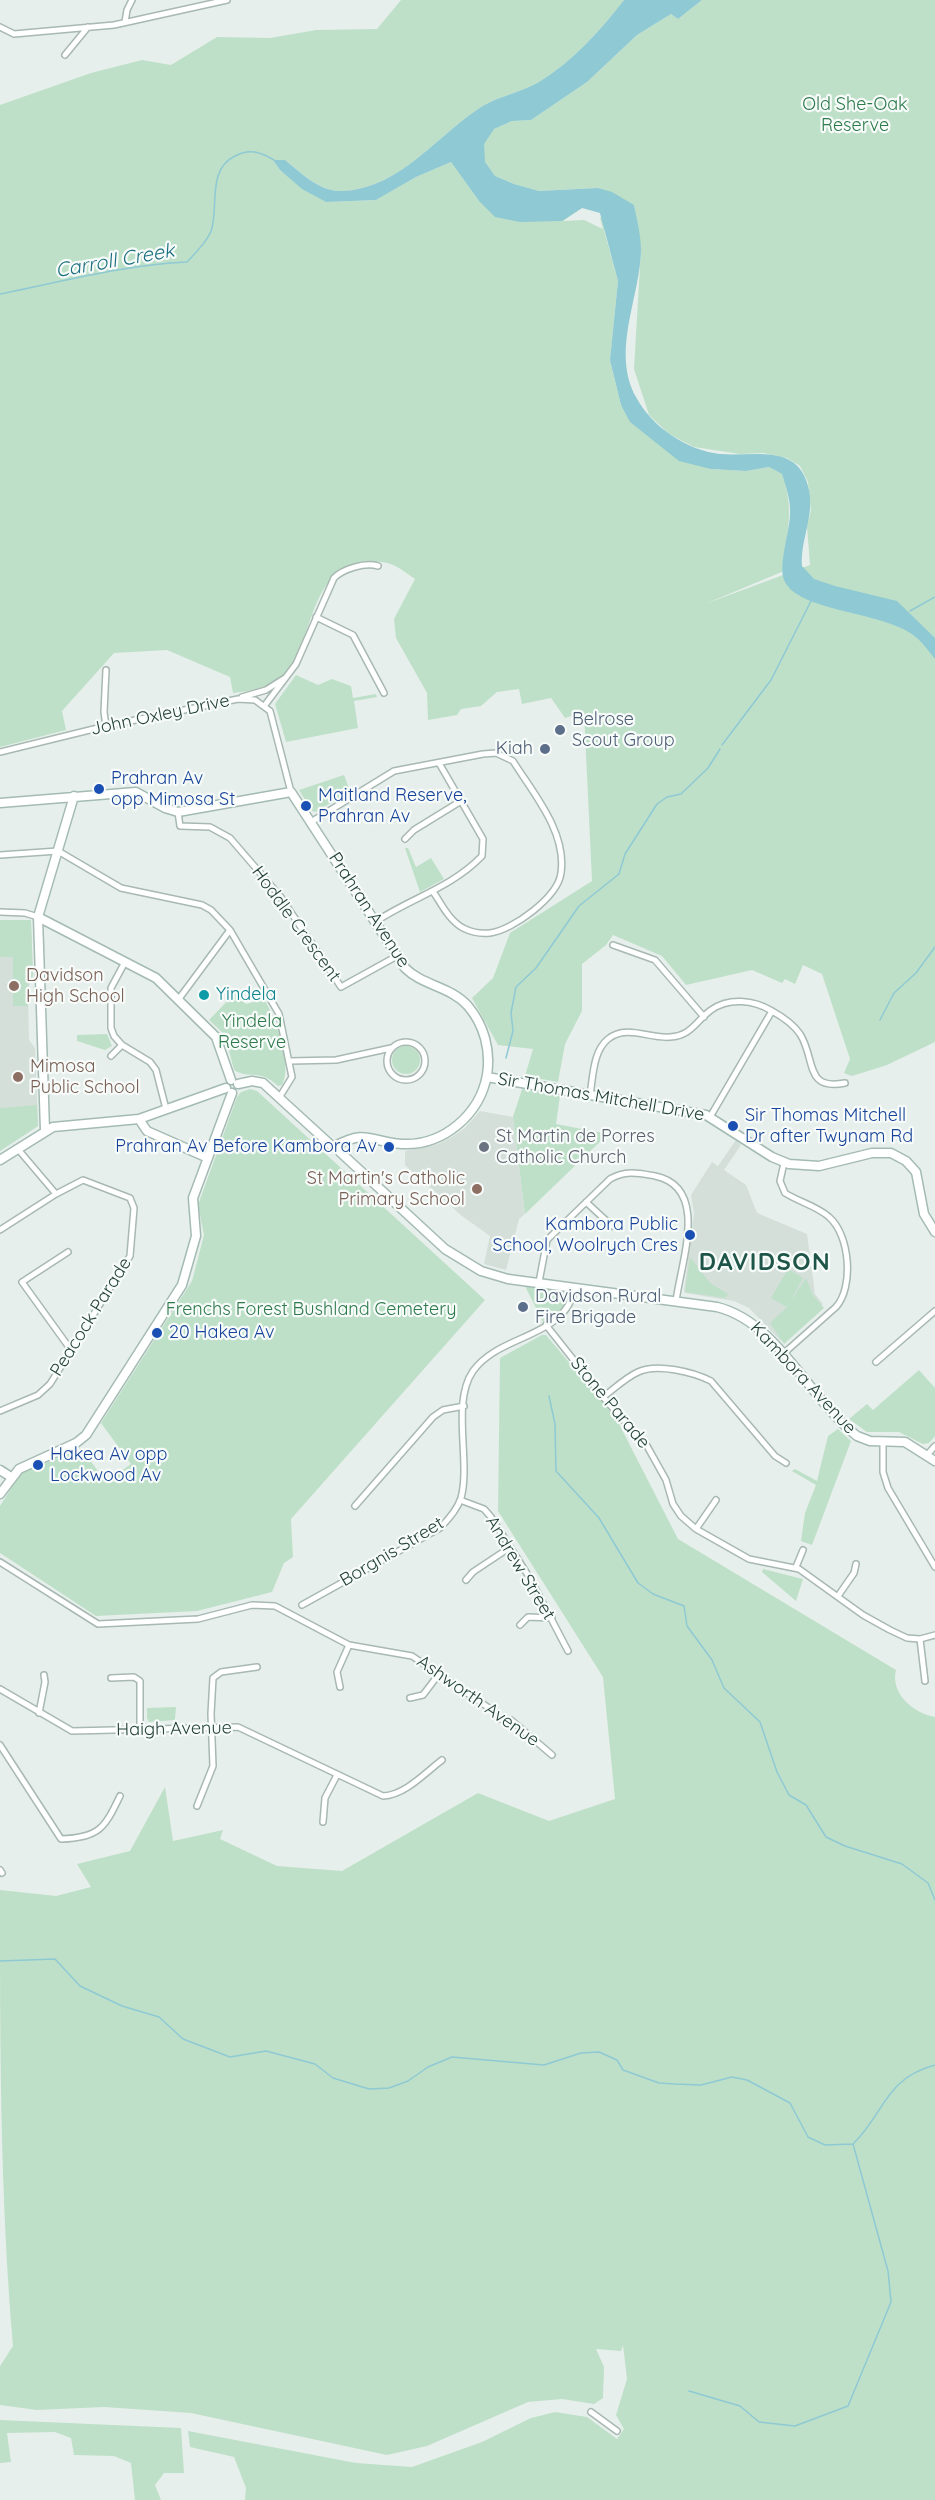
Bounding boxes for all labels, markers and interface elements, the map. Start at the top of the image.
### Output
park label: Old She-Oak Reserve [802,94,908,136]
water label: Carroll Creek [54,239,176,283]
street label: John Oxley Drive [89,690,231,740]
place label: Belrose Scout Group [572,709,675,752]
marker: Belrose Scout Group [553,723,567,737]
place label: Kiah [496,738,533,760]
marker: Kiah [538,742,552,756]
place label: Prahran Av opp Mimosa St [111,768,235,810]
marker: Prahran Av opp Mimosa St [92,782,106,796]
place label: Maitland Reserve, Prahran Av [318,785,467,828]
marker: Maitland Reserve, Prahran Av [299,799,313,813]
street label: Prahran Avenue [324,848,414,972]
street label: Hoddle Crescent [247,862,345,986]
place label: Davidson High School [26,965,125,1008]
marker: Davidson High School [7,979,21,993]
place label: Yindela [216,984,276,1006]
marker: Yindela [197,988,211,1002]
park label: Yindela Reserve [218,1011,286,1054]
place label: Mimosa Public School [30,1056,140,1098]
street label: Sir Thomas Mitchell Drive [496,1068,706,1126]
marker: Mimosa Public School [11,1070,25,1084]
place label: Sir Thomas Mitchell Dr after Twynam Rd [745,1105,913,1148]
marker: Sir Thomas Mitchell Dr after Twynam Rd [726,1119,740,1133]
place label: St Martin de Porres Catholic Church [496,1126,655,1168]
place label: Prahran Av Before Kambora Av [115,1136,377,1158]
marker: Prahran Av Before Kambora Av [382,1140,396,1154]
marker: St Martin de Porres Catholic Church [477,1140,491,1154]
place label: St Martin's Catholic Primary School [307,1168,465,1210]
marker: St Martin's Catholic Primary School [470,1182,484,1196]
place label: Kambora Public School, Woolrych Cres [493,1214,678,1256]
marker: Kambora Public School, Woolrych Cres [683,1228,697,1242]
district label: DAVIDSON [699,1249,831,1277]
street label: Peacock Parade [46,1254,136,1380]
place label: Davidson Rural Fire Brigade [535,1286,661,1328]
park label: Frenchs Forest Bushland Cemetery [166,1299,456,1321]
marker: Davidson Rural Fire Brigade [516,1300,530,1314]
street label: Kambora Avenue [746,1317,860,1439]
place label: 20 Hakea Av [169,1322,274,1344]
marker: 20 Hakea Av [150,1326,164,1340]
street label: Stone Parade [565,1353,655,1453]
place label: Hakea Av opp Lockwood Av [50,1444,167,1486]
marker: Hakea Av opp Lockwood Av [31,1458,45,1472]
street label: Andrew Street [481,1512,559,1624]
street label: Borgnis Street [336,1513,448,1591]
street label: Ashworth Avenue [413,1651,543,1751]
street label: Haigh Avenue [116,1717,232,1741]

